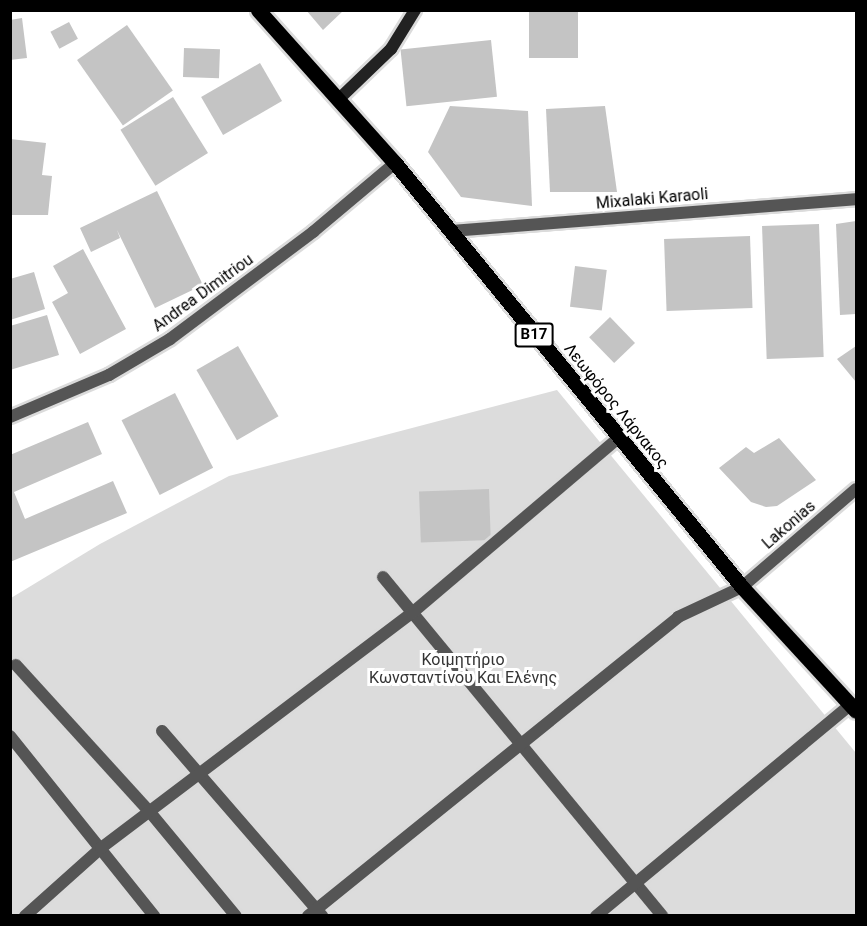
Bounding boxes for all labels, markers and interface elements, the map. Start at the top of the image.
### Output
street label: Mixalaki Karaoli [595,185,709,213]
street label: Andrea Dimitriou [149,250,257,336]
road number: B17 [514,323,554,347]
street label: Λεωφόρος Λάρνακος [560,340,672,472]
street label: Lakonias [758,497,820,553]
park label: Κοιμητήριο Κωνσταντίνου Και Ελένης [369,650,557,688]

